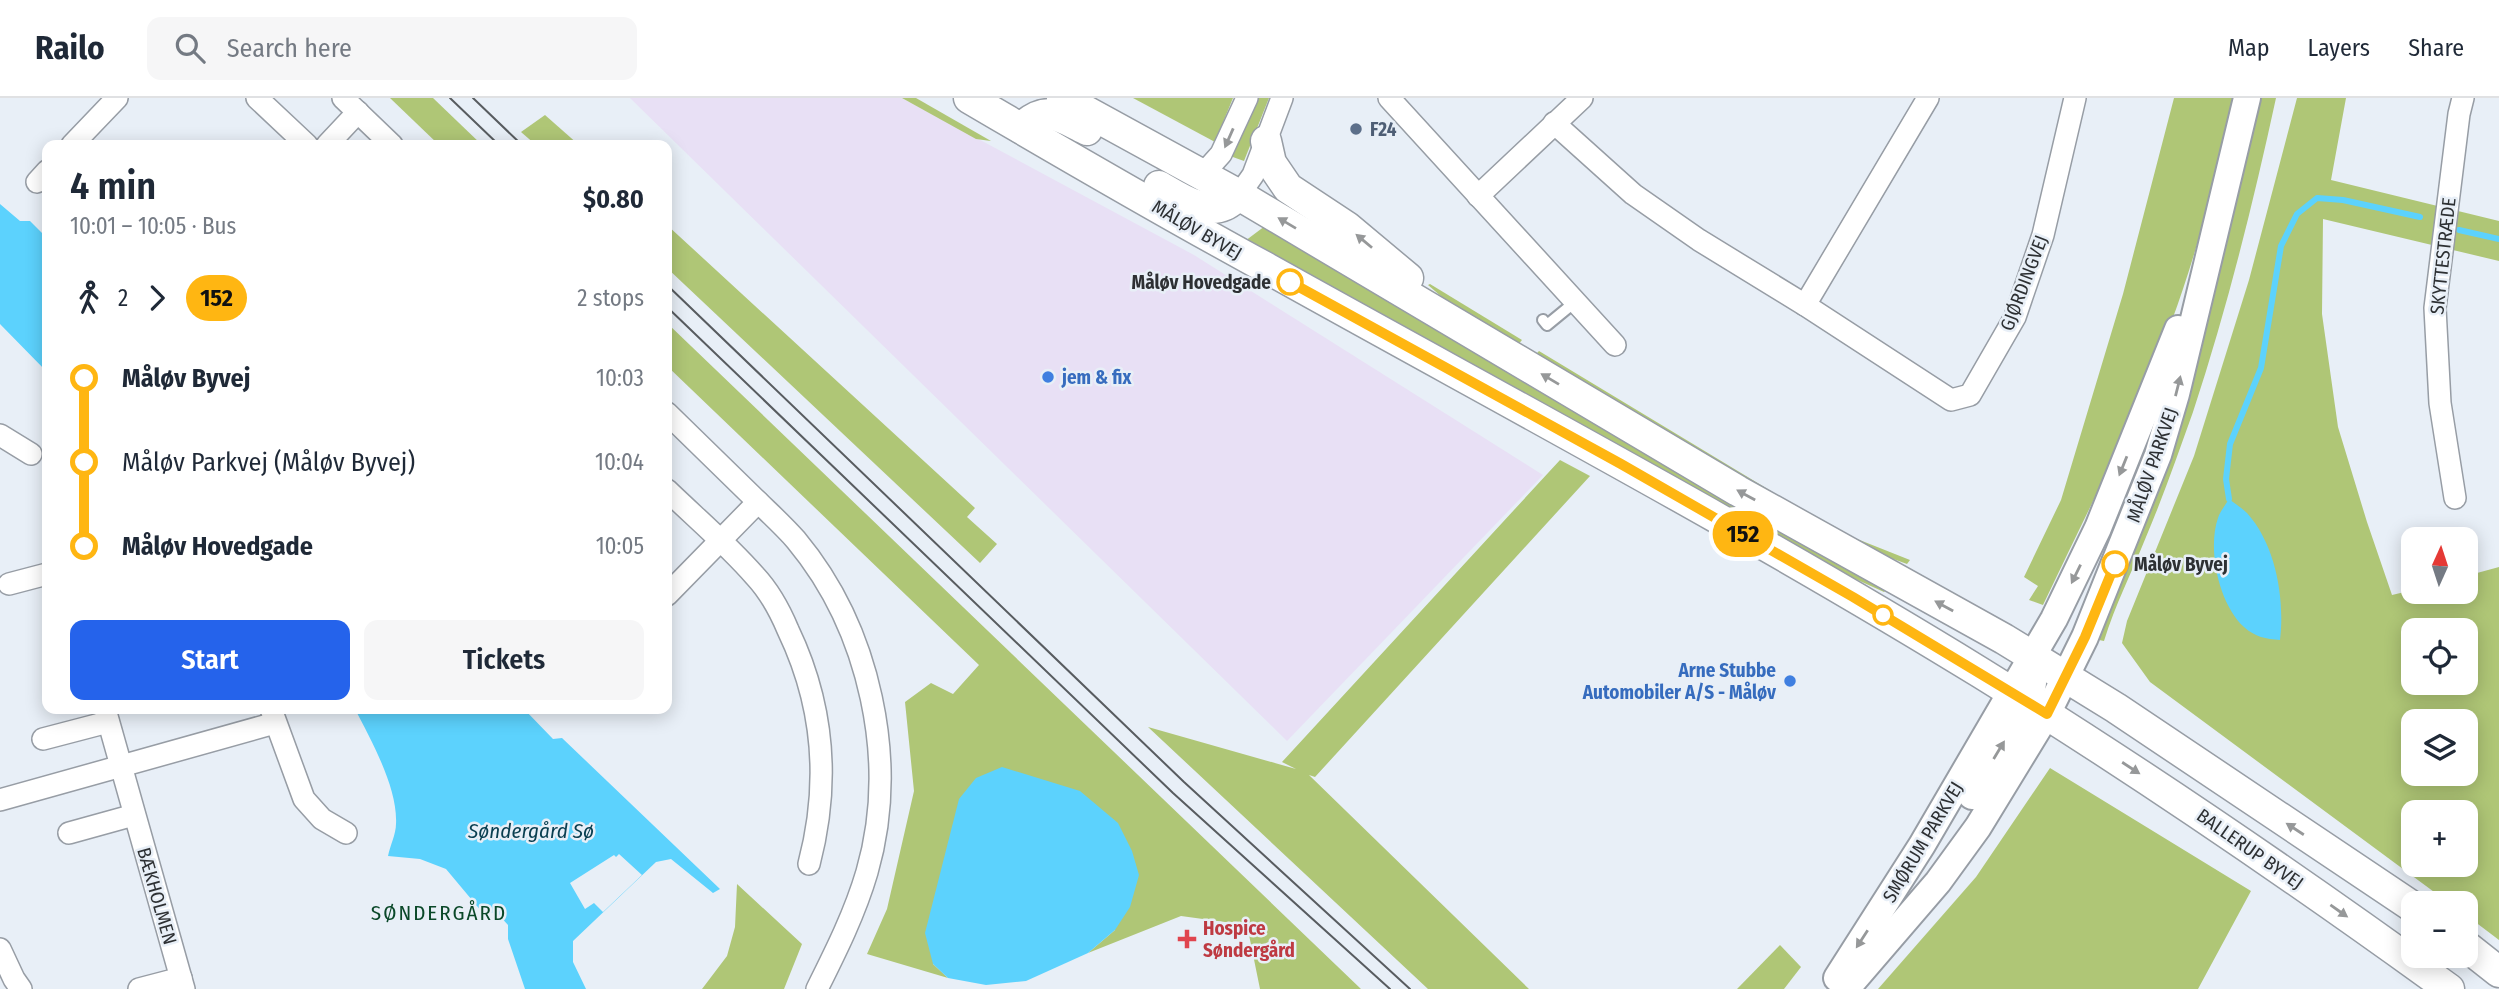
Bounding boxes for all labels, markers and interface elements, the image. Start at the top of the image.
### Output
search box [147,17,637,80]
text: Railo [35,28,105,68]
icon: search [171,29,209,67]
text: Search here [227,33,352,64]
text: Map [2228,34,2270,62]
text: Layers [2308,34,2370,62]
text: Share [2408,34,2464,62]
place label: F24 [1370,118,1397,141]
marker: F24 [1348,121,1364,137]
one-way arrow [1223,128,1234,149]
text: 4 min [70,163,156,209]
text: $0.80 [583,184,644,215]
street label: MÅLØV BYVEJ [1148,195,1246,265]
street label: SKYTTESTRÆDE [2425,196,2461,315]
text: 10:01 – 10:05 · Bus [70,212,236,240]
one-way arrow [1278,217,1297,229]
street label: GJØRDINGVEJ [1995,232,2053,334]
one-way arrow [1356,234,1374,249]
marker: Måløv Hovedgade [1277,269,1303,295]
place label: Måløv Hovedgade [1131,271,1271,294]
icon: walk [70,279,108,317]
icon: forward [138,279,176,317]
text: 2 [118,284,128,312]
text: 152 [200,284,233,312]
text: 2 stops [577,284,644,312]
text: Måløv Byvej [122,363,251,394]
text: 10:03 [596,364,644,392]
place label: jem & fix [1061,366,1133,389]
marker: jem & fix [1040,369,1056,385]
one-way arrow [1540,373,1559,386]
one-way arrow [2173,374,2184,396]
street label: MÅLØV PARKVEJ [2122,405,2182,525]
text: Måløv Parkvej (Måløv Byvej) [122,447,415,478]
text: 10:04 [595,448,644,476]
one-way arrow [2118,456,2129,477]
one-way arrow [1736,489,1755,501]
line badge: 152 [1703,511,1783,557]
text: 152 [1727,520,1759,548]
north arrow [2401,527,2478,604]
map controls [2401,527,2478,968]
text: Måløv Hovedgade [122,531,313,562]
text: 10:05 [596,532,644,560]
marker: Måløv Byvej [2102,551,2128,577]
place label: Måløv Byvej [2134,553,2228,576]
one-way arrow [2071,564,2082,584]
one-way arrow [1935,600,1954,612]
unlabelled marker [1873,605,1893,625]
button: locate [2401,618,2478,695]
button: Start [70,620,350,700]
button: Tickets [364,620,644,700]
place label: Arne Stubbe Automobiler A/S - Måløv [1582,659,1777,704]
marker: Arne Stubbe Automobiler A/S - Måløv [1782,673,1798,689]
button: layers [2401,709,2478,786]
one-way arrow [1993,740,2006,759]
one-way arrow [2121,762,2141,775]
street label: SMØRUM PARKVEJ [1878,777,1968,907]
button: + [2401,800,2478,877]
street label: BALLERUP BYVEJ [2192,804,2308,894]
water label: Søndergård Sø [467,818,594,844]
one-way arrow [2286,822,2304,836]
street label: BÆKHOLMEN [132,845,182,947]
button: − [2401,891,2478,968]
district label: SØNDERGÅRD [371,900,507,926]
one-way arrow [2329,904,2349,917]
place label: Hospice Søndergård [1203,917,1295,962]
marker: Hospice Søndergård [1177,929,1197,949]
one-way arrow [1856,930,1869,949]

